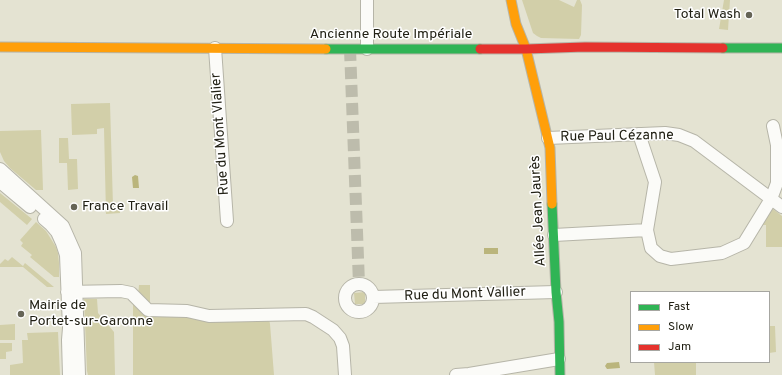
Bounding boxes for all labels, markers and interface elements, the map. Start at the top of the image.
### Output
place label: Total Wash [674,7,741,23]
marker: Total Wash [744,10,754,20]
street label: Ancienne Route Impériale [310,27,472,43]
street label: Rue du Mont Vlalier [208,72,234,196]
street label: Rue Paul Cézanne [560,128,674,146]
street label: Allée Jean Jaurès [528,155,550,267]
place label: France Travail [82,199,168,215]
marker: France Travail [69,202,79,212]
street label: Rue du Mont Vallier [404,284,526,306]
legend [630,291,770,363]
place label: Mairie de Portet-sur-Garonne [29,298,153,330]
text: Fast [668,299,690,315]
marker: Mairie de Portet-sur-Garonne [16,309,26,319]
text: Slow [668,319,694,335]
text: Jam [668,339,691,355]

